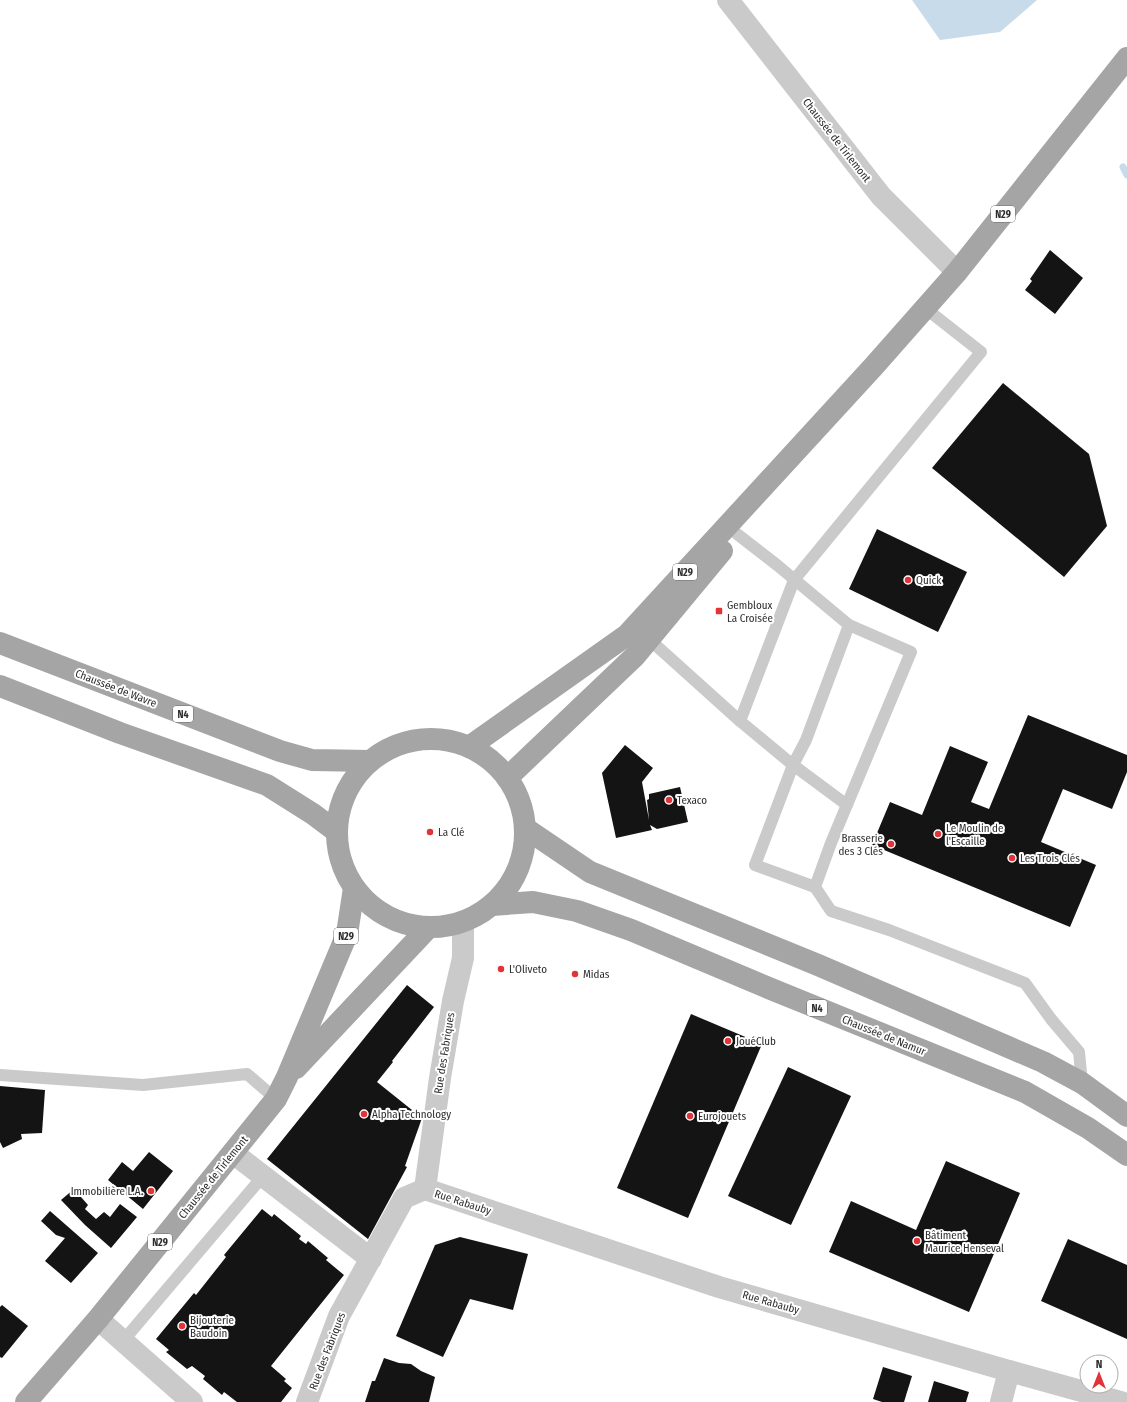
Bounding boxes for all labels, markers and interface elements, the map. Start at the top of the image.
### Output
street label: Chaussée de Tirlemont [800,96,874,185]
road number: N29 [991,206,1015,222]
road number: N29 [673,564,697,580]
place label: Quick [916,574,942,587]
marker: Quick [903,575,913,585]
place label: Gembloux La Croisée [727,599,773,625]
marker: Gembloux La Croisée [714,606,724,616]
street label: Chaussée de Wavre [73,667,158,710]
road number: N4 [173,706,193,722]
place label: Texaco [677,794,707,807]
marker: Texaco [664,795,674,805]
place label: Le Moulin de l'Escaille [946,822,1003,848]
place label: La Clé [438,826,465,839]
marker: La Clé [425,827,435,837]
marker: Le Moulin de l'Escaille [933,829,943,839]
place label: Brasserie des 3 Clés [838,832,883,858]
marker: Brasserie des 3 Clés [886,839,896,849]
place label: Les Trois Clés [1020,852,1080,865]
marker: Les Trois Clés [1007,853,1017,863]
road number: N29 [334,928,358,944]
place label: L'Oliveto [509,963,547,976]
marker: L'Oliveto [496,964,506,974]
place label: Midas [583,968,610,981]
marker: Midas [570,969,580,979]
road number: N4 [807,1000,827,1016]
street label: Rue des Fabriques [432,1011,457,1095]
street label: Chaussée de Namur [840,1013,928,1058]
place label: JouéClub [736,1035,776,1048]
marker: JouéClub [723,1036,733,1046]
place label: Alpha Technology [372,1108,451,1121]
marker: Alpha Technology [359,1109,369,1119]
place label: Eurojouets [698,1110,746,1123]
marker: Eurojouets [685,1111,695,1121]
street label: Chaussée de Tirlemont [176,1133,251,1221]
place label: Immobilière L.A. [71,1185,143,1198]
marker: Immobilière L.A. [146,1186,156,1196]
street label: Rue Rabauby [433,1187,493,1218]
place label: Bâtiment Maurice Henseval [925,1229,1004,1255]
road number: N29 [148,1234,172,1250]
marker: Bâtiment Maurice Henseval [912,1236,922,1246]
street label: Rue Rabauby [741,1288,801,1317]
street label: Rue des Fabriques [307,1310,348,1392]
place label: Bijouterie Baudoin [190,1314,234,1340]
marker: Bijouterie Baudoin [177,1321,187,1331]
north arrow [1079,1354,1119,1394]
text: N [1096,1358,1102,1371]

